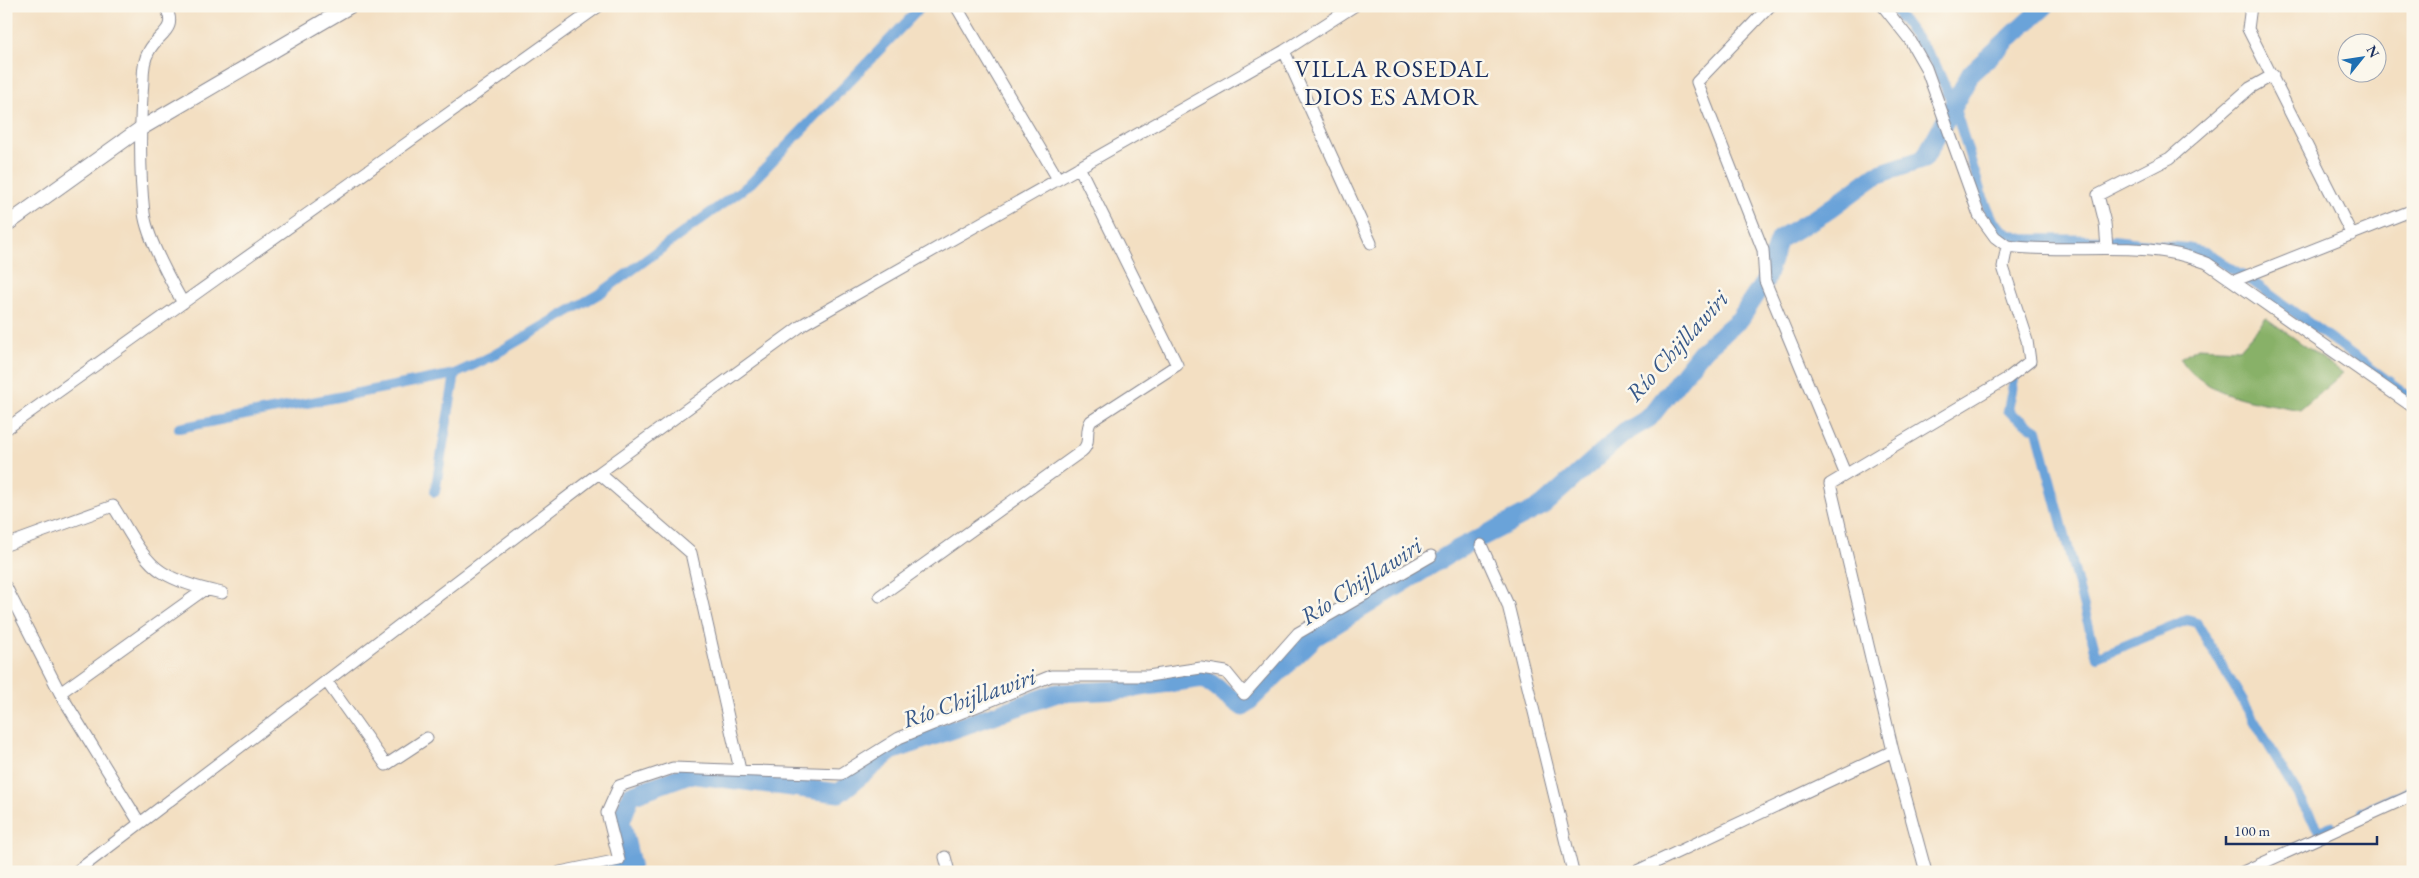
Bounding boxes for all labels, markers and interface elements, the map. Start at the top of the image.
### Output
north arrow [2336,32,2386,82]
text: N [2363,42,2384,61]
district label: VILLA ROSEDAL DIOS ES AMOR [1295,53,1489,112]
water label: Río Chijllawiri [1618,283,1735,408]
water label: Río Chijllawiri [1294,529,1428,632]
water label: Río Chijllawiri [898,660,1041,735]
scale bar [2226,813,2378,845]
text: 100 m [2234,821,2271,840]

